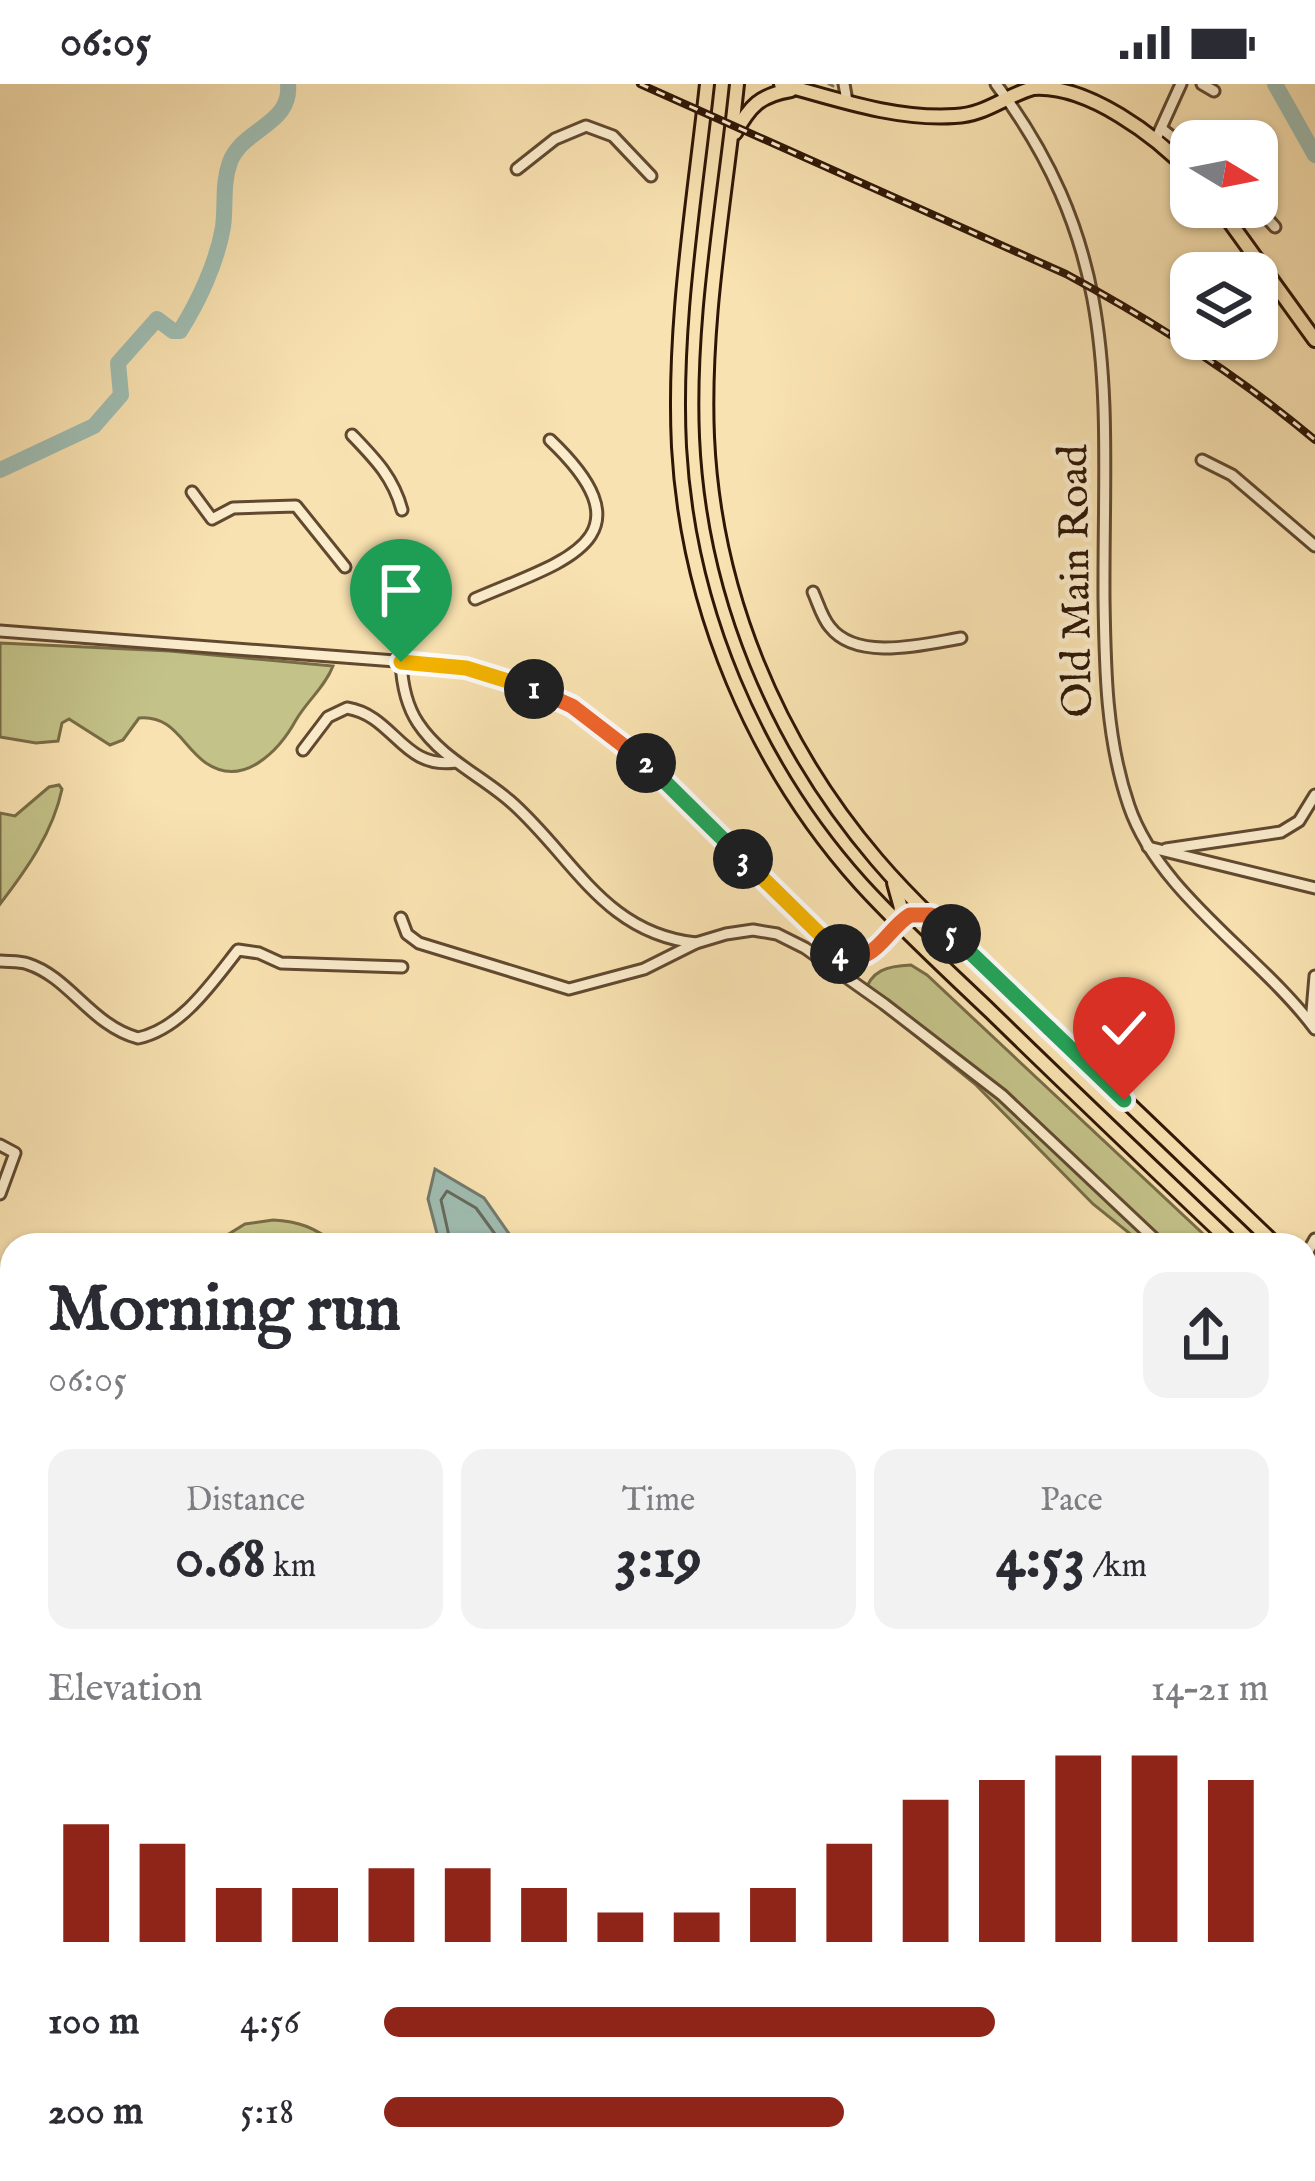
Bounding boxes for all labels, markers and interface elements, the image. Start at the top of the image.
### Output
text: 06:05 [60,14,151,71]
north arrow [1170,120,1278,228]
map controls [1170,120,1278,360]
button: layers [1170,252,1278,360]
street label: Old Main Road [1048,443,1106,718]
pin [350,539,452,662]
icon: arrive [368,557,434,623]
pin: 1 [504,659,564,719]
text: 1 [528,668,540,710]
pin: 2 [616,733,676,793]
text: 2 [638,742,654,784]
pin: 3 [713,829,773,889]
text: 3 [737,838,749,880]
pin: 5 [921,904,981,964]
text: 5 [945,913,957,955]
pin: 4 [810,924,870,984]
text: 4 [832,933,848,975]
pin [1073,977,1175,1100]
icon: check [1091,995,1157,1061]
text: Morning run [48,1269,401,1353]
button: share [1143,1272,1269,1398]
text: 06:05 [48,1356,127,1405]
text: Distance [186,1480,305,1522]
text: Time [622,1480,695,1522]
text: Pace [1040,1480,1103,1522]
text: 0.68 [175,1522,266,1598]
text: 3:19 [615,1522,702,1598]
text: 4:53 [996,1522,1085,1598]
text: km [266,1546,316,1588]
text: /km [1085,1546,1147,1588]
text: Elevation [48,1665,203,1714]
text: 14–21 m [1151,1665,1269,1714]
text: 100 m [48,1998,139,2047]
text: 4:56 [240,1998,300,2047]
text: 200 m [48,2088,143,2137]
text: 5:18 [240,2088,294,2137]

